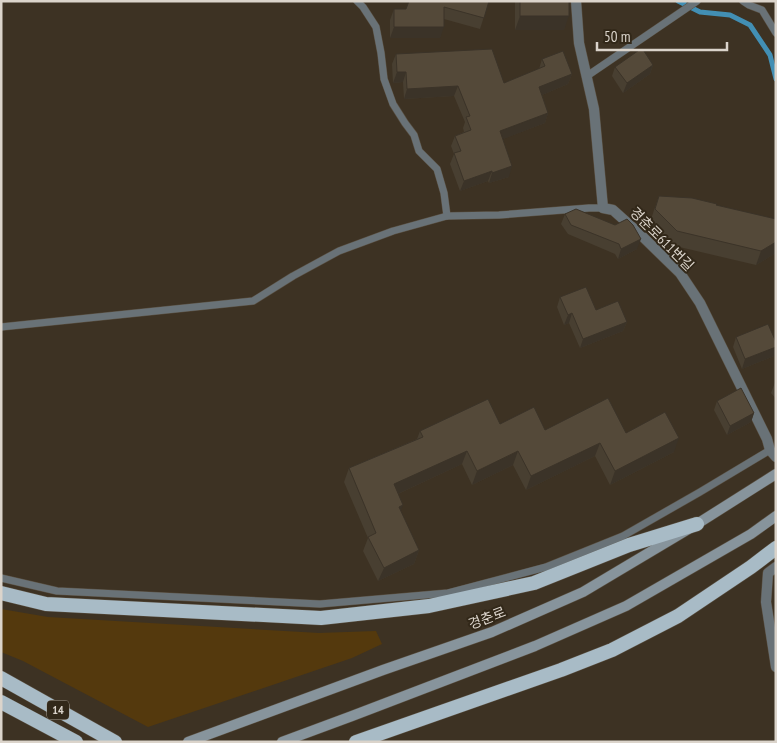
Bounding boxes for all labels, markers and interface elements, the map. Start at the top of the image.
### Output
scale bar [597,20,727,52]
text: 50 m [604,27,630,46]
street label: 경춘로611번길 [626,203,698,275]
street label: 경춘로 [466,603,508,633]
road number: 14 [47,700,69,720]

